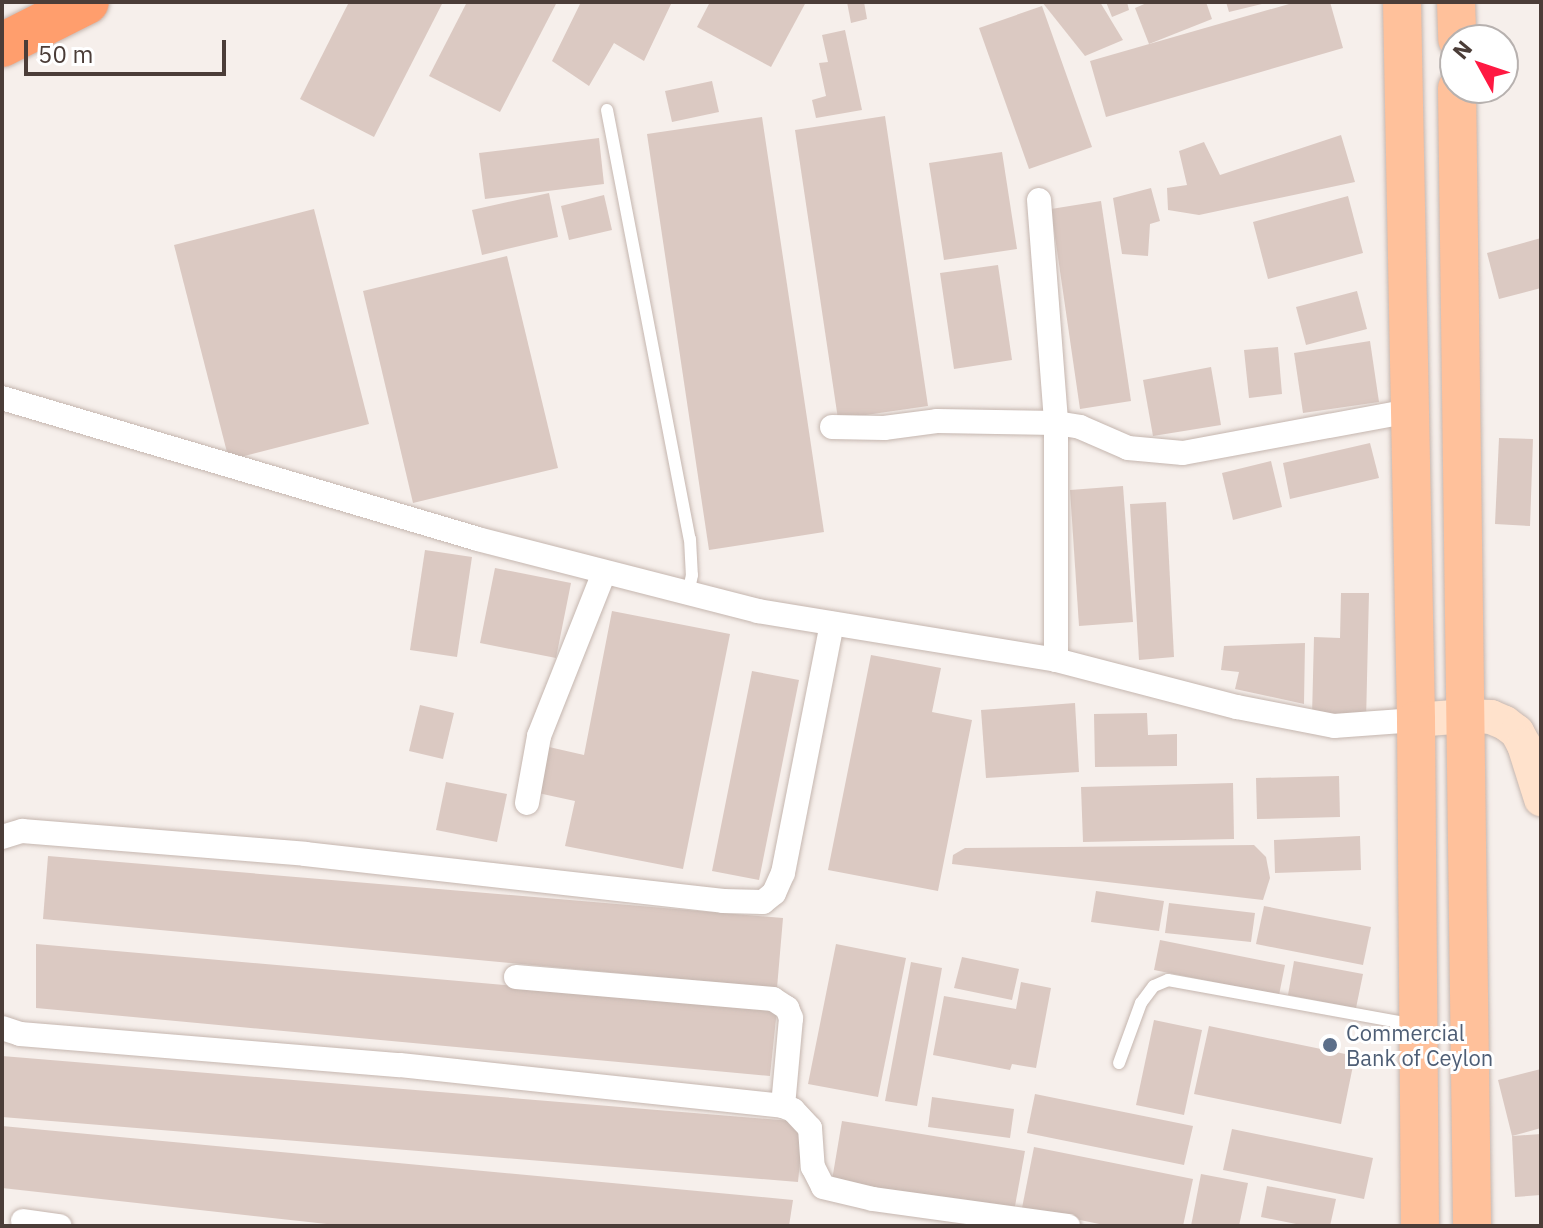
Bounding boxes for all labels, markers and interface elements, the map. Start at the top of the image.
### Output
scale bar [28,24,230,74]
north arrow [1439,24,1519,104]
text: N [1446,34,1478,65]
text: 50 m [38,38,93,70]
place label: Commercial Bank of Ceylon [1346,1019,1493,1070]
marker: Commercial Bank of Ceylon [1321,1036,1339,1054]

